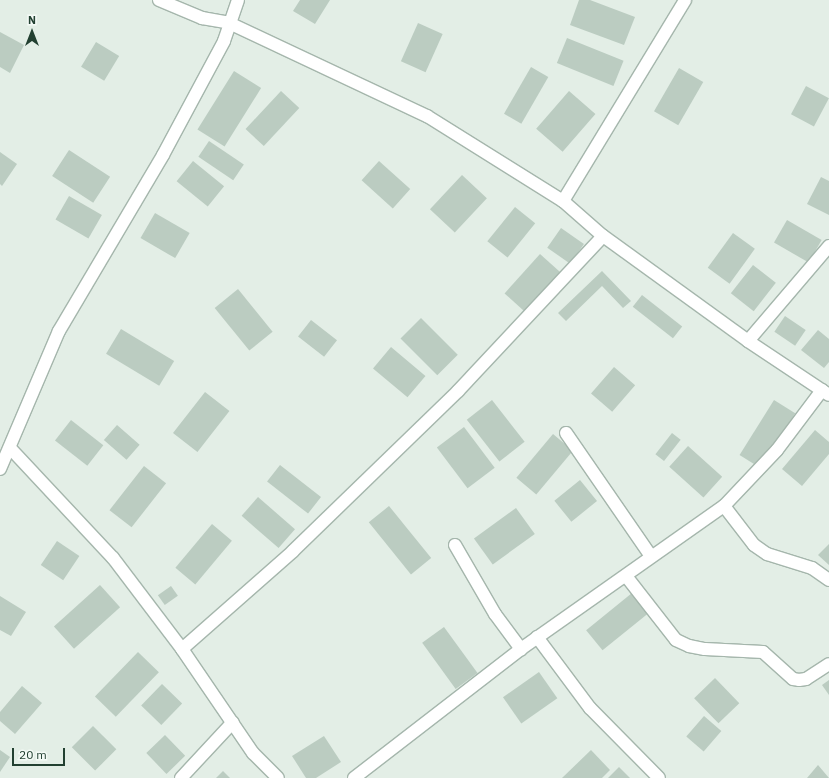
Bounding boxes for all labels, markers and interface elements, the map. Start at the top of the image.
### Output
north arrow [12,12,52,52]
text: N [28,13,36,27]
scale bar [14,740,67,766]
text: 20 m [19,747,47,762]

